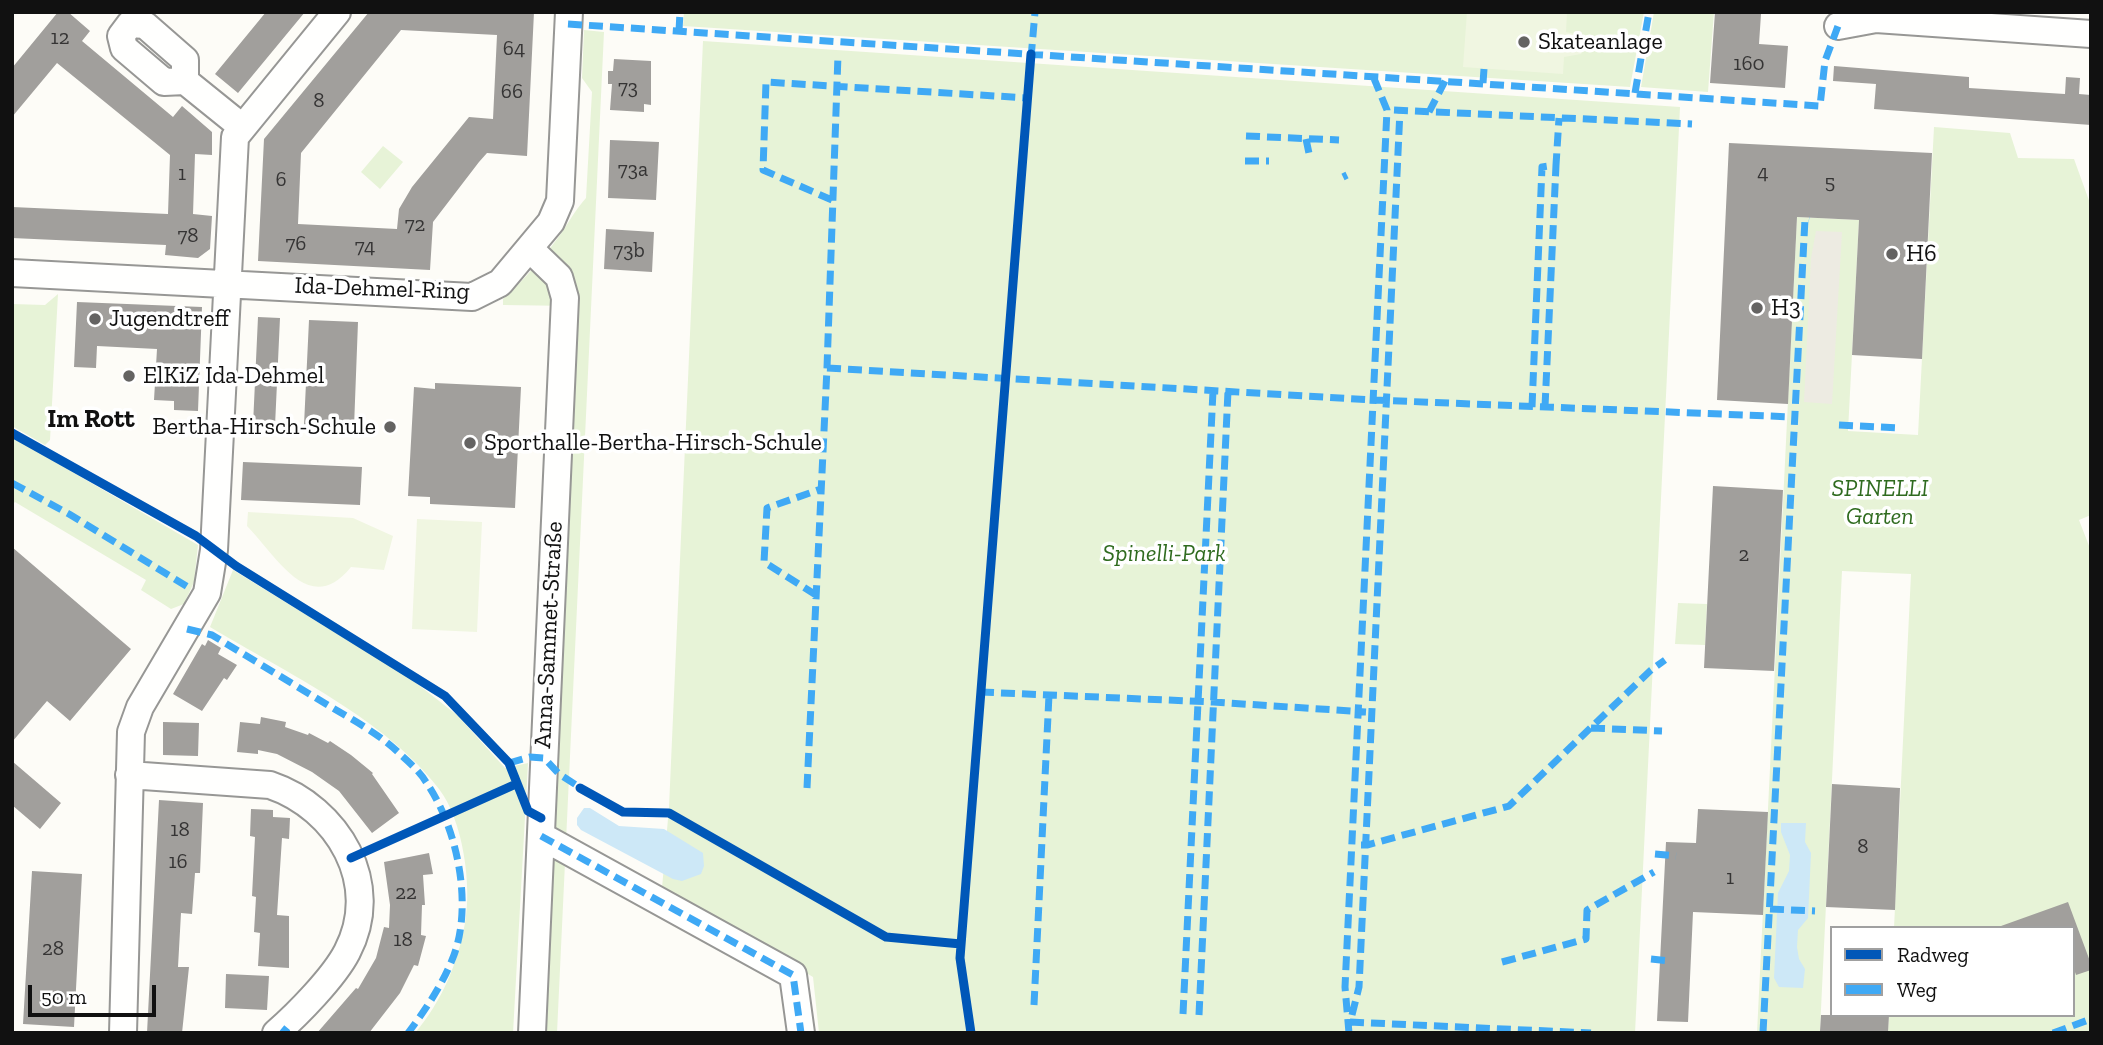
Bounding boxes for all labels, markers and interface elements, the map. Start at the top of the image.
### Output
house number: 12 [51,25,69,51]
place label: Skateanlage [1538,28,1663,56]
marker: Skateanlage [1516,34,1532,50]
house number: 64 [503,36,525,62]
house number: 160 [1733,51,1765,77]
house number: 73 [618,75,638,101]
house number: 66 [501,79,523,105]
house number: 8 [313,88,325,114]
house number: 73a [618,157,648,183]
house number: 4 [1757,160,1769,186]
house number: 1 [178,161,186,187]
house number: 6 [275,167,287,193]
house number: 5 [1825,170,1835,196]
house number: 72 [405,212,425,238]
house number: 78 [177,223,199,249]
house number: 76 [285,231,307,257]
house number: 74 [355,234,375,260]
house number: 73b [613,238,645,264]
place label: H6 [1906,240,1937,268]
marker: H6 [1884,246,1900,262]
street label: Ida-Dehmel-Ring [294,272,470,306]
place label: H3 [1771,294,1801,322]
marker: H3 [1749,300,1765,316]
place label: Jugendtreff [109,305,229,333]
marker: Jugendtreff [87,311,103,327]
place label: ElKiZ Ida-Dehmel [143,362,324,390]
marker: ElKiZ Ida-Dehmel [121,368,137,384]
district label: Im Rott [47,404,135,436]
place label: Bertha-Hirsch-Schule [152,413,376,441]
marker: Bertha-Hirsch-Schule [382,419,398,435]
place label: Sporthalle-Bertha-Hirsch-Schule [484,429,822,457]
marker: Sporthalle-Bertha-Hirsch-Schule [462,435,478,451]
park label: SPINELLI Garten [1832,475,1928,531]
street label: Anna-Sammet-Straße [529,521,569,749]
park label: Spinelli-Park [1102,540,1226,568]
house number: 2 [1739,542,1749,568]
house number: 18 [170,817,190,843]
house number: 8 [1857,834,1869,860]
house number: 16 [168,849,188,875]
house number: 1 [1726,865,1734,891]
house number: 22 [395,880,417,906]
legend [1830,926,2075,1017]
house number: 18 [393,927,413,953]
house number: 28 [42,936,64,962]
text: Radweg [1897,942,1969,967]
scale bar [32,972,159,1016]
text: Weg [1897,977,1937,1002]
text: 50 m [41,984,87,1009]

